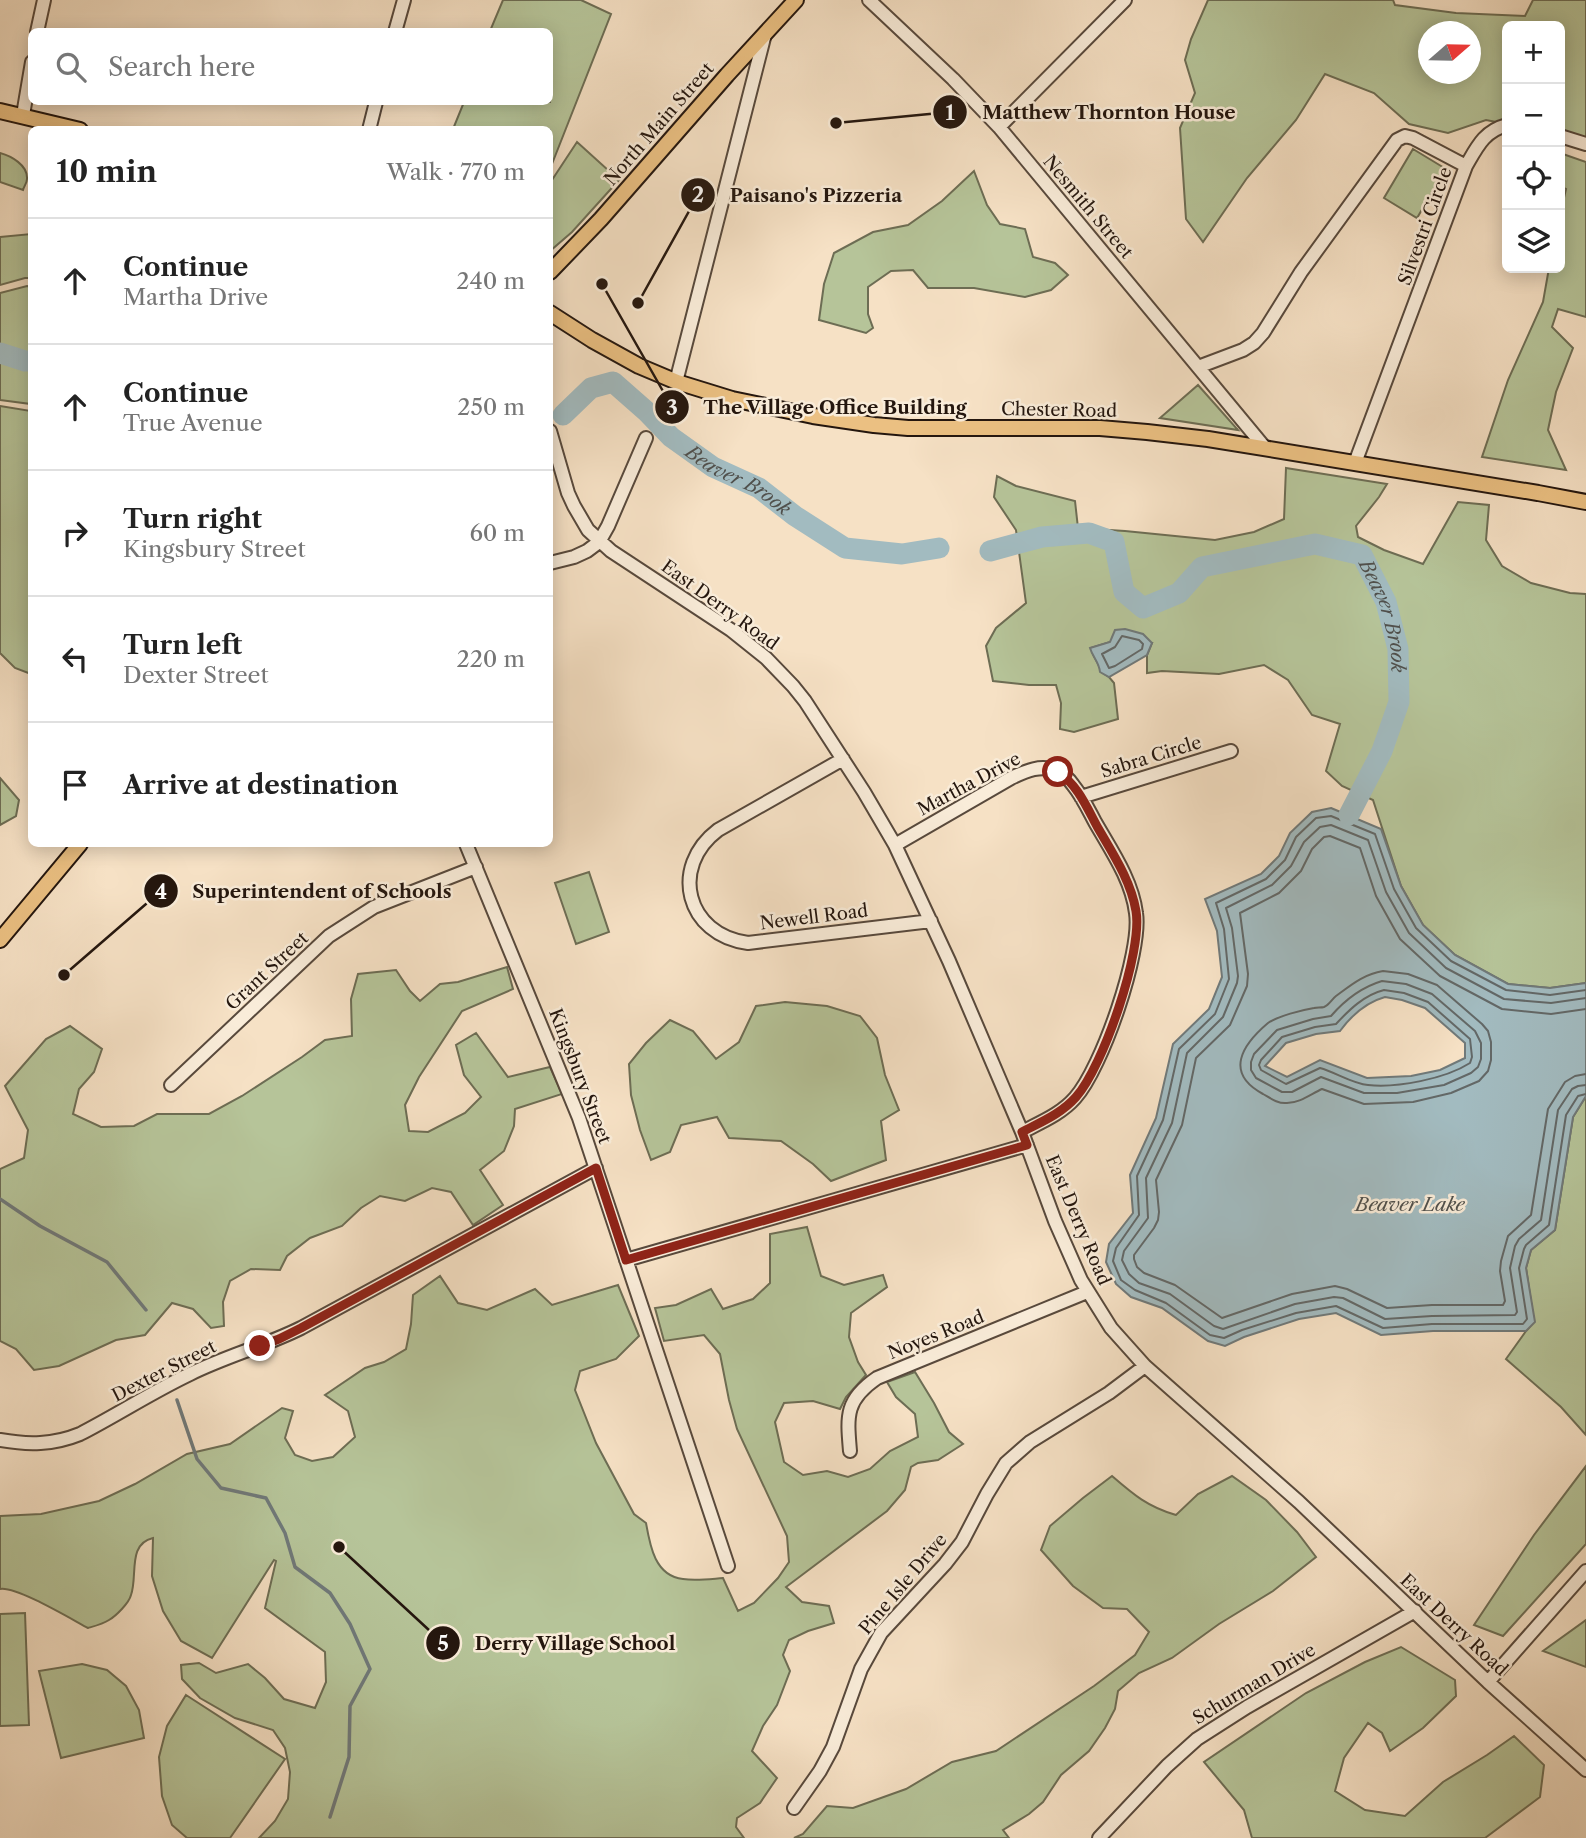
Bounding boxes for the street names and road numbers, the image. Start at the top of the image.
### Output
street label: North Main Street [600,58,719,190]
street label: Nesmith Street [1038,151,1138,264]
street label: Silvestri Circle [1393,164,1457,288]
street label: Chester Road [1001,398,1117,422]
street label: East Derry Road [657,555,783,655]
street label: Sabra Circle [1098,731,1204,783]
street label: Martha Drive [914,748,1024,820]
street label: Newell Road [759,899,869,935]
street label: Grant Street [221,927,313,1015]
street label: Kingsbury Street [544,1005,616,1147]
street label: East Derry Road [1041,1152,1115,1288]
street label: Noyes Road [885,1306,987,1364]
street label: Dexter Street [108,1335,220,1407]
street label: Pine Isle Drive [854,1529,952,1639]
street label: East Derry Road [1396,1569,1512,1681]
street label: Schurman Drive [1189,1639,1319,1729]

